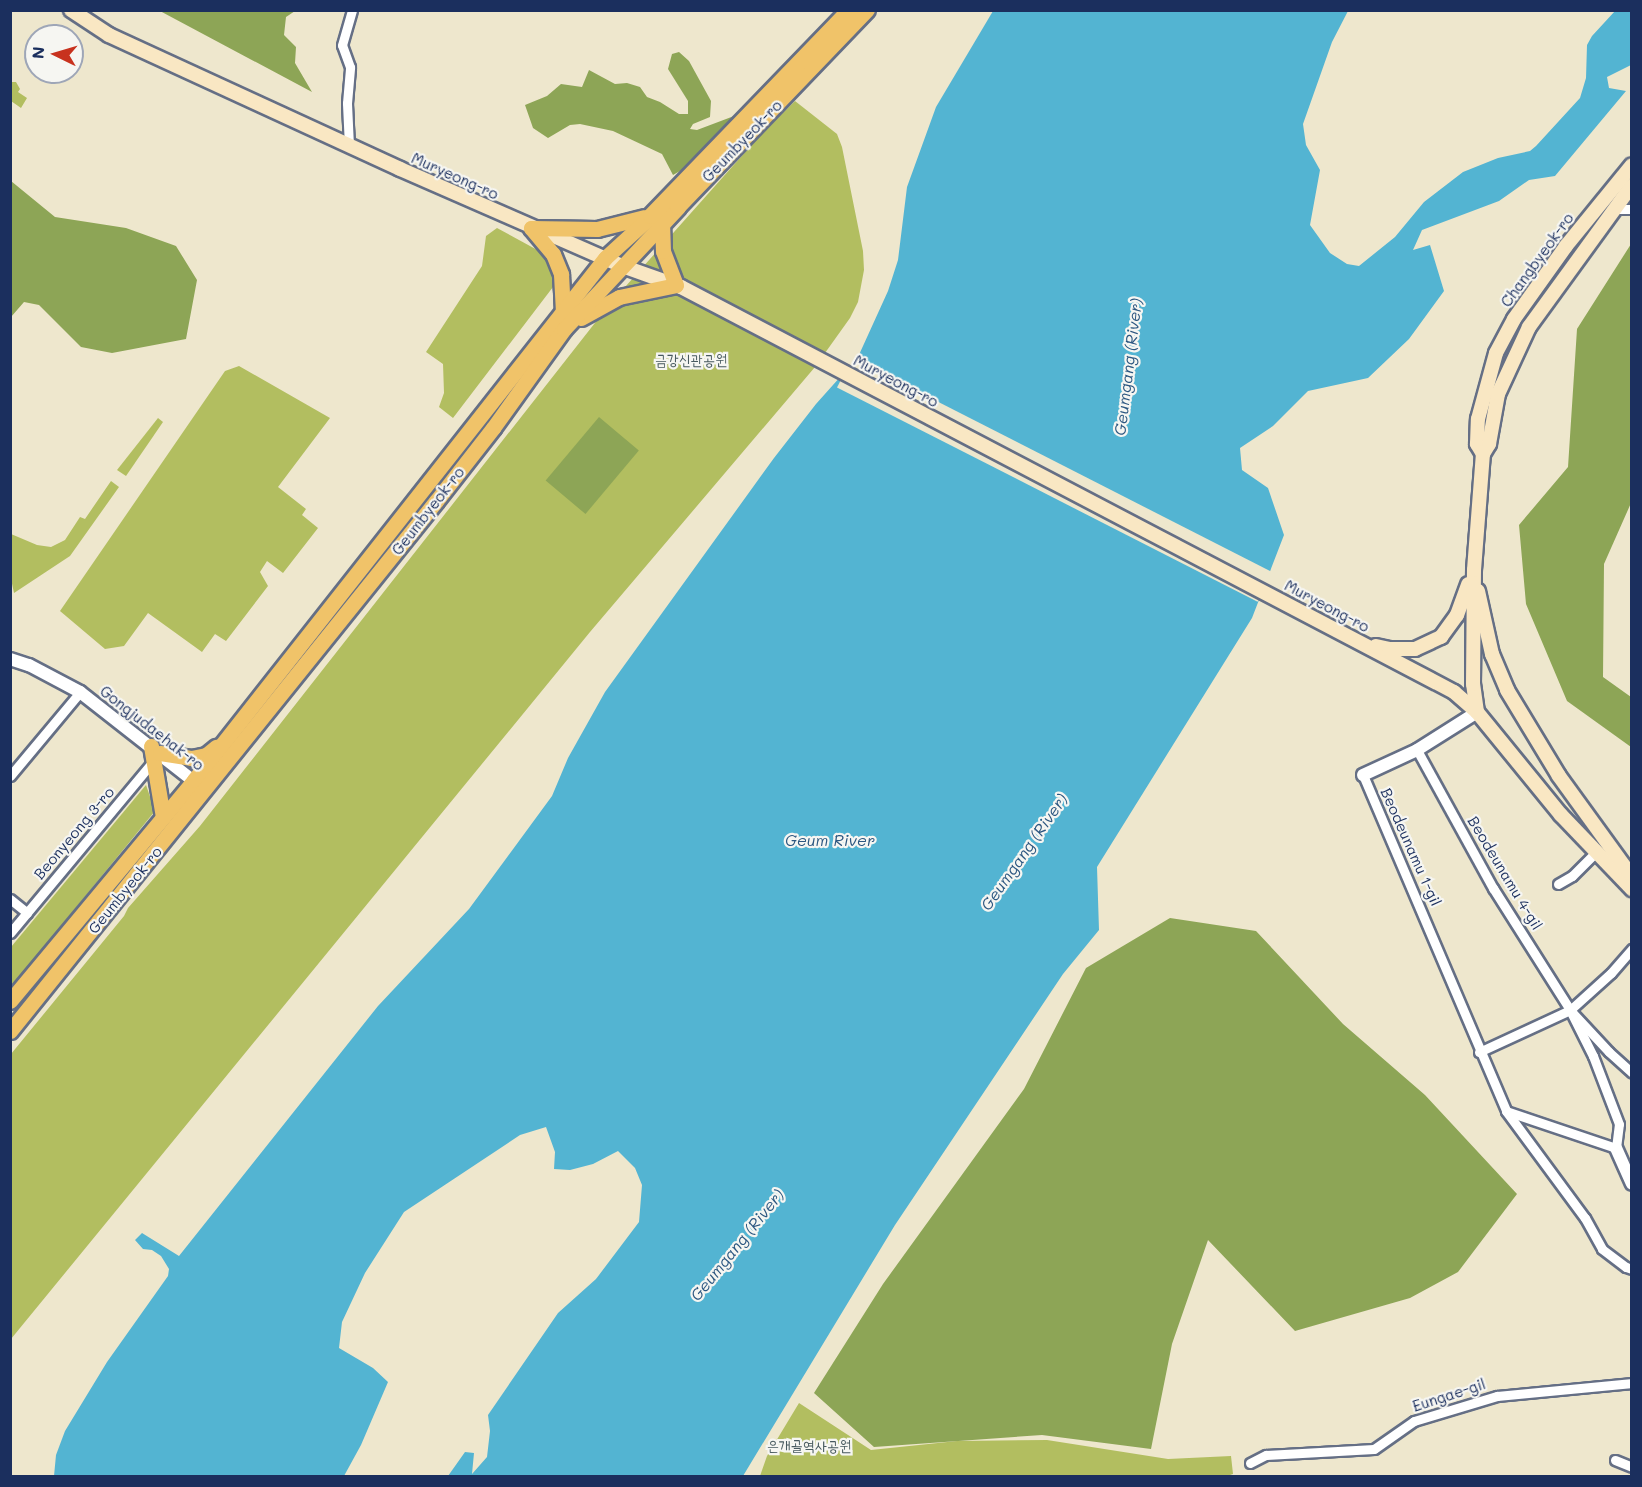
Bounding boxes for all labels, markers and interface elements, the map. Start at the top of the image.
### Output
north arrow [24,24,84,84]
text: N [27,46,49,60]
street label: Geumbyeok-ro [698,96,786,186]
street label: Muryeong-ro [409,149,501,203]
street label: Changbyeok-ro [1497,209,1577,311]
water label: Geumgang (River) [1110,297,1146,437]
park label: 금강신관공원 [655,351,727,369]
street label: Muryeong-ro [851,351,941,411]
street label: Geumbyeok-ro [388,463,468,559]
street label: Muryeong-ro [1282,576,1372,636]
street label: Gongjudaehak-ro [96,682,208,774]
street label: Beonyeong 3-ro [30,783,118,883]
street label: Beodeunamu 1-gil [1377,785,1445,909]
water label: Geumgang (River) [976,790,1072,914]
street label: Beodeunamu 4-gil [1464,813,1546,933]
water label: Geum River [785,830,875,850]
street label: Geumbyeok-ro [84,843,166,937]
water label: Geumgang (River) [686,1185,788,1305]
street label: Eungae-gil [1410,1375,1488,1415]
park label: 은개골역사공원 [767,1437,851,1455]

